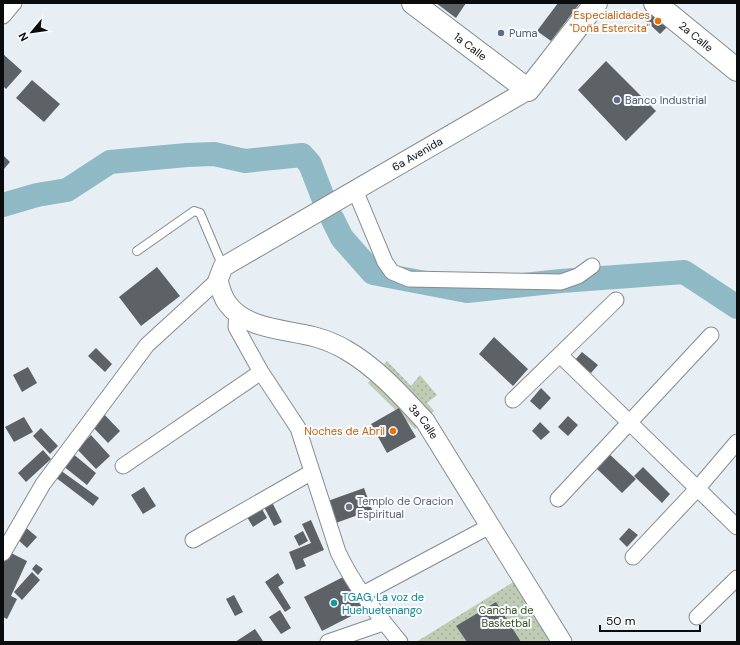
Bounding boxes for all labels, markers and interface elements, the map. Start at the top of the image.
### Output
place label: Especialidades "Doña Estercita" [569,8,650,35]
north arrow [12,12,52,52]
marker: Especialidades "Doña Estercita" [653,16,663,26]
street label: 2a Calle [676,18,716,55]
place label: Puma [509,26,537,40]
marker: Puma [496,28,506,38]
text: N [15,30,31,44]
street label: 1a Calle [451,30,490,63]
place label: Banco Industrial [625,93,707,107]
marker: Banco Industrial [612,95,622,105]
street label: 6a Avenida [389,134,445,174]
street label: 3a Calle [406,401,441,442]
place label: Noches de Abril [304,424,385,438]
marker: Noches de Abril [388,426,398,436]
place label: Templo de Oracion Espiritual [357,494,453,521]
marker: Templo de Oracion Espiritual [344,502,354,512]
place label: TGAG, La voz de Huehuetenango [342,590,424,617]
marker: TGAG, La voz de Huehuetenango [329,598,339,608]
park label: Cancha de Basketbal [479,603,533,630]
scale bar [600,607,700,633]
text: 50 m [606,613,635,629]

